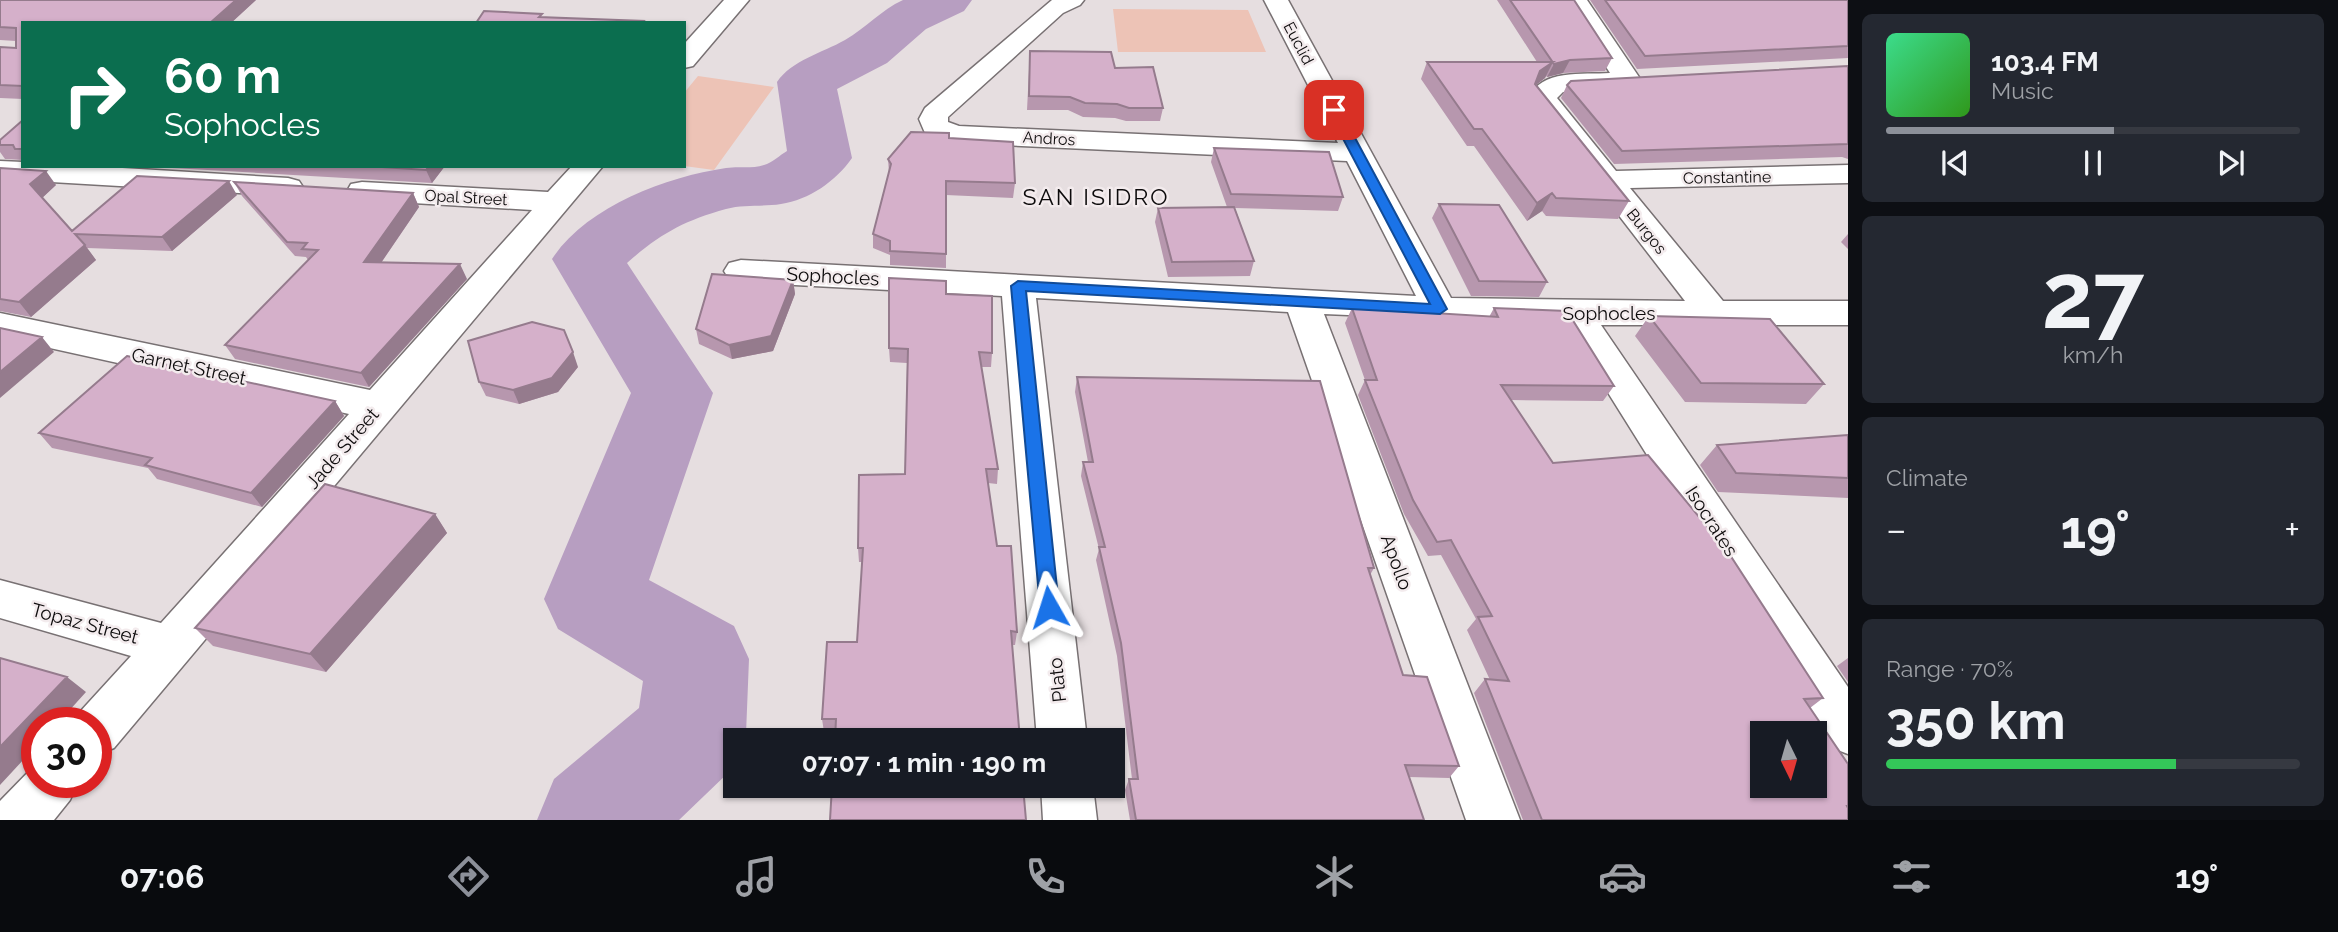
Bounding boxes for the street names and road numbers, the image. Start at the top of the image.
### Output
street label: Euclid [1279,19,1318,68]
street label: Andros [1022,128,1076,149]
street label: Constantine [1683,167,1771,188]
street label: Opal Street [424,186,508,209]
street label: Burgos [1623,205,1671,258]
street label: Sophocles [786,263,880,289]
street label: Sophocles [1563,302,1655,324]
street label: Garnet Street [130,343,249,389]
street label: Jade Street [301,403,383,493]
street label: Isocrates [1681,482,1743,560]
street label: Apollo [1377,531,1417,593]
street label: Topaz Street [29,598,141,648]
street label: Plato [1044,657,1070,703]

